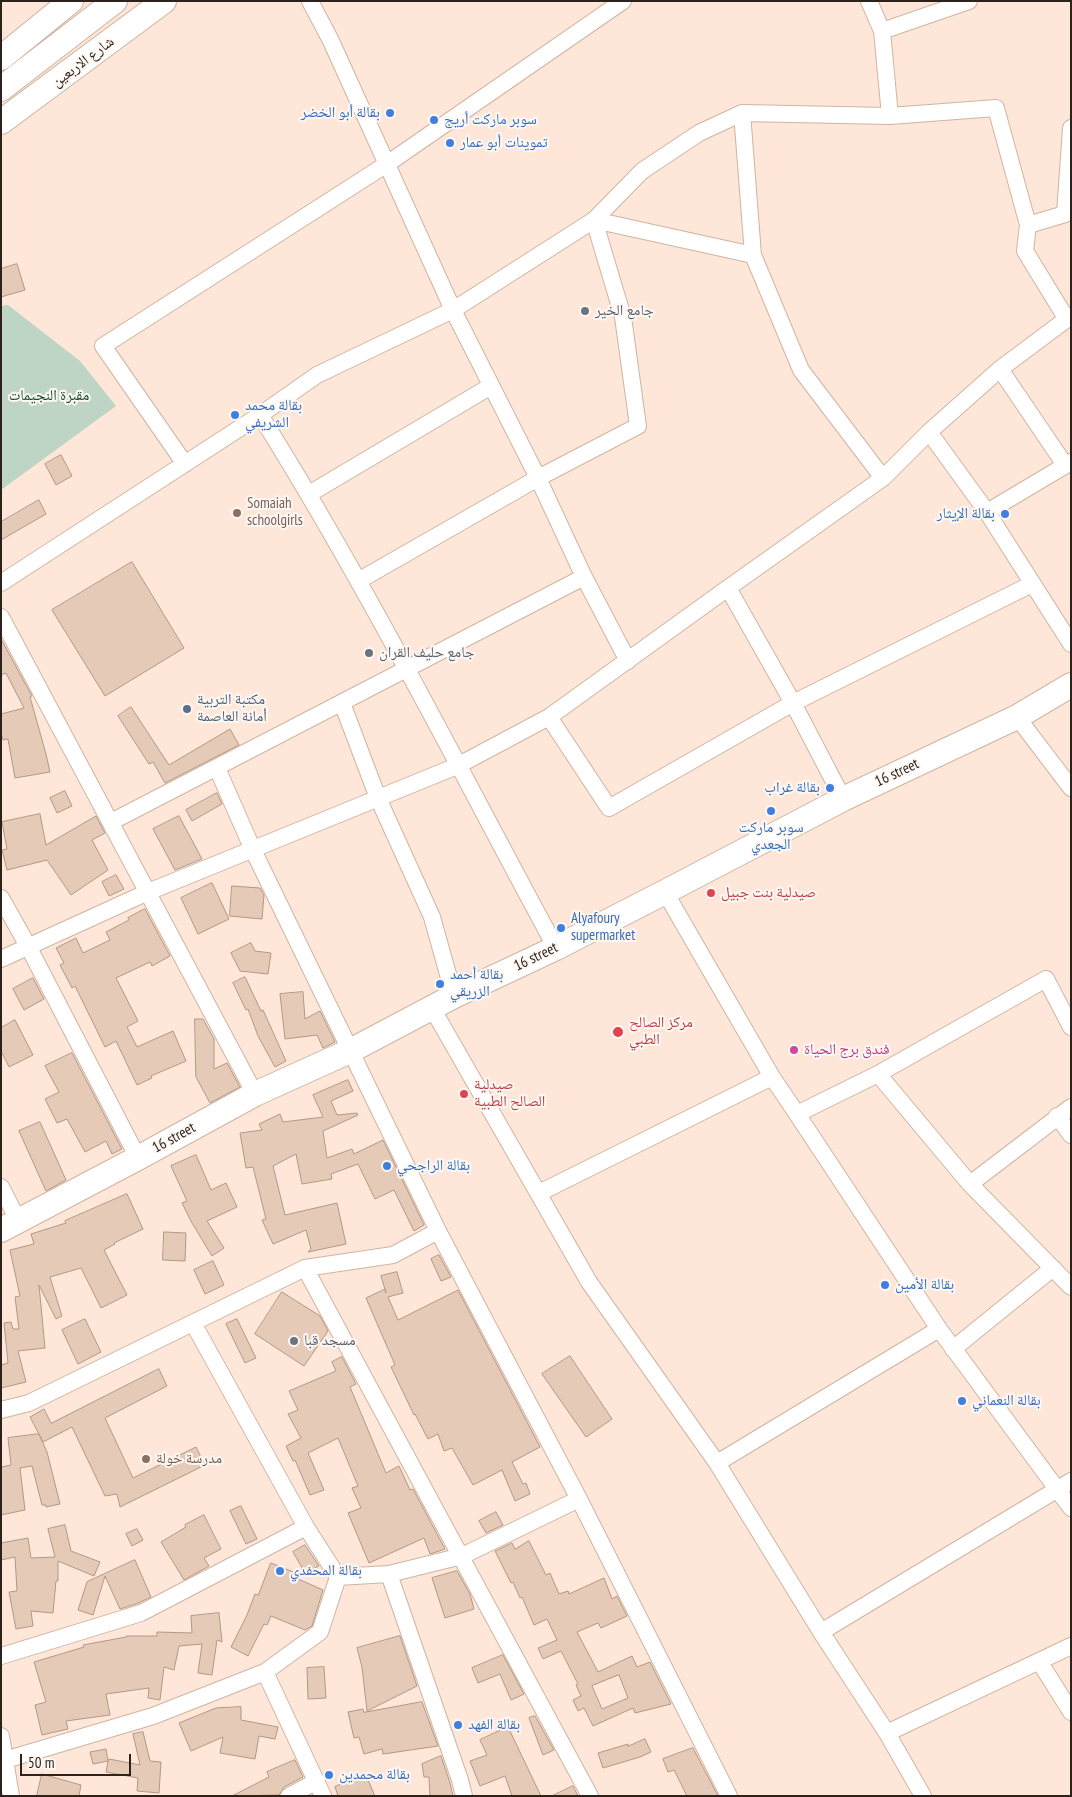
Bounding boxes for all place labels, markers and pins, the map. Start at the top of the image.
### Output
place label: بقالة أبو الخضر [301,104,380,122]
marker: بقالة أبو الخضر [384,107,396,119]
place label: سوبر ماركت أريج [444,111,537,129]
marker: سوبر ماركت أريج [428,114,440,126]
place label: تموينات أبو عمار [460,134,548,152]
marker: تموينات أبو عمار [444,137,456,149]
place label: جامع الخير [595,302,654,320]
marker: جامع الخير [579,305,591,317]
place label: بقالة محمد الشريفي [245,397,302,432]
marker: بقالة محمد الشريفي [229,409,241,421]
place label: Somaiah schoolgirls [247,495,303,530]
place label: بقالة الإيثار [937,505,995,523]
marker: Somaiah schoolgirls [231,507,243,519]
marker: بقالة الإيثار [999,508,1011,520]
place label: جامع حليف القران [379,644,475,662]
marker: جامع حليف القران [363,647,375,659]
place label: مكتبة التربية أمانة العاصمة [197,691,267,726]
marker: مكتبة التربية أمانة العاصمة [181,703,193,715]
place label: بقالة غراب [764,779,820,797]
marker: بقالة غراب [824,782,836,794]
marker: سوبر ماركت الجعدي [765,805,777,817]
place label: سوبر ماركت الجعدي [738,819,804,854]
place label: صيدلية بنت جبيل [721,884,816,902]
marker: صيدلية بنت جبيل [705,887,717,899]
place label: Alyafoury supermarket [571,910,635,945]
marker: Alyafoury supermarket [555,922,567,934]
place label: بقالة أحمد الزريقي [450,966,503,1001]
marker: بقالة أحمد الزريقي [434,978,446,990]
place label: مركز الصالح الطبي [629,1014,693,1049]
marker: مركز الصالح الطبي [611,1025,625,1039]
place label: فندق برج الحياة [804,1041,890,1059]
marker: فندق برج الحياة [788,1044,800,1056]
place label: صيدلية الصالح الطبية [474,1076,545,1111]
marker: صيدلية الصالح الطبية [458,1088,470,1100]
place label: بقالة الراجحي [397,1157,470,1175]
marker: بقالة الراجحي [381,1160,393,1172]
place label: بقالة الأمين [895,1276,954,1294]
marker: بقالة الأمين [879,1279,891,1291]
place label: مسجد قبا [304,1332,356,1350]
marker: مسجد قبا [288,1335,300,1347]
place label: بقالة النعماني [972,1392,1041,1410]
marker: بقالة النعماني [956,1395,968,1407]
place label: مدرسة خولة [156,1450,222,1468]
marker: مدرسة خولة [140,1453,152,1465]
place label: بقالة المحفدي [290,1562,362,1580]
marker: بقالة المحفدي [274,1565,286,1577]
place label: بقالة الفهد [468,1716,520,1734]
marker: بقالة الفهد [452,1719,464,1731]
place label: بقالة محمدين [339,1766,410,1784]
marker: بقالة محمدين [323,1769,335,1781]

